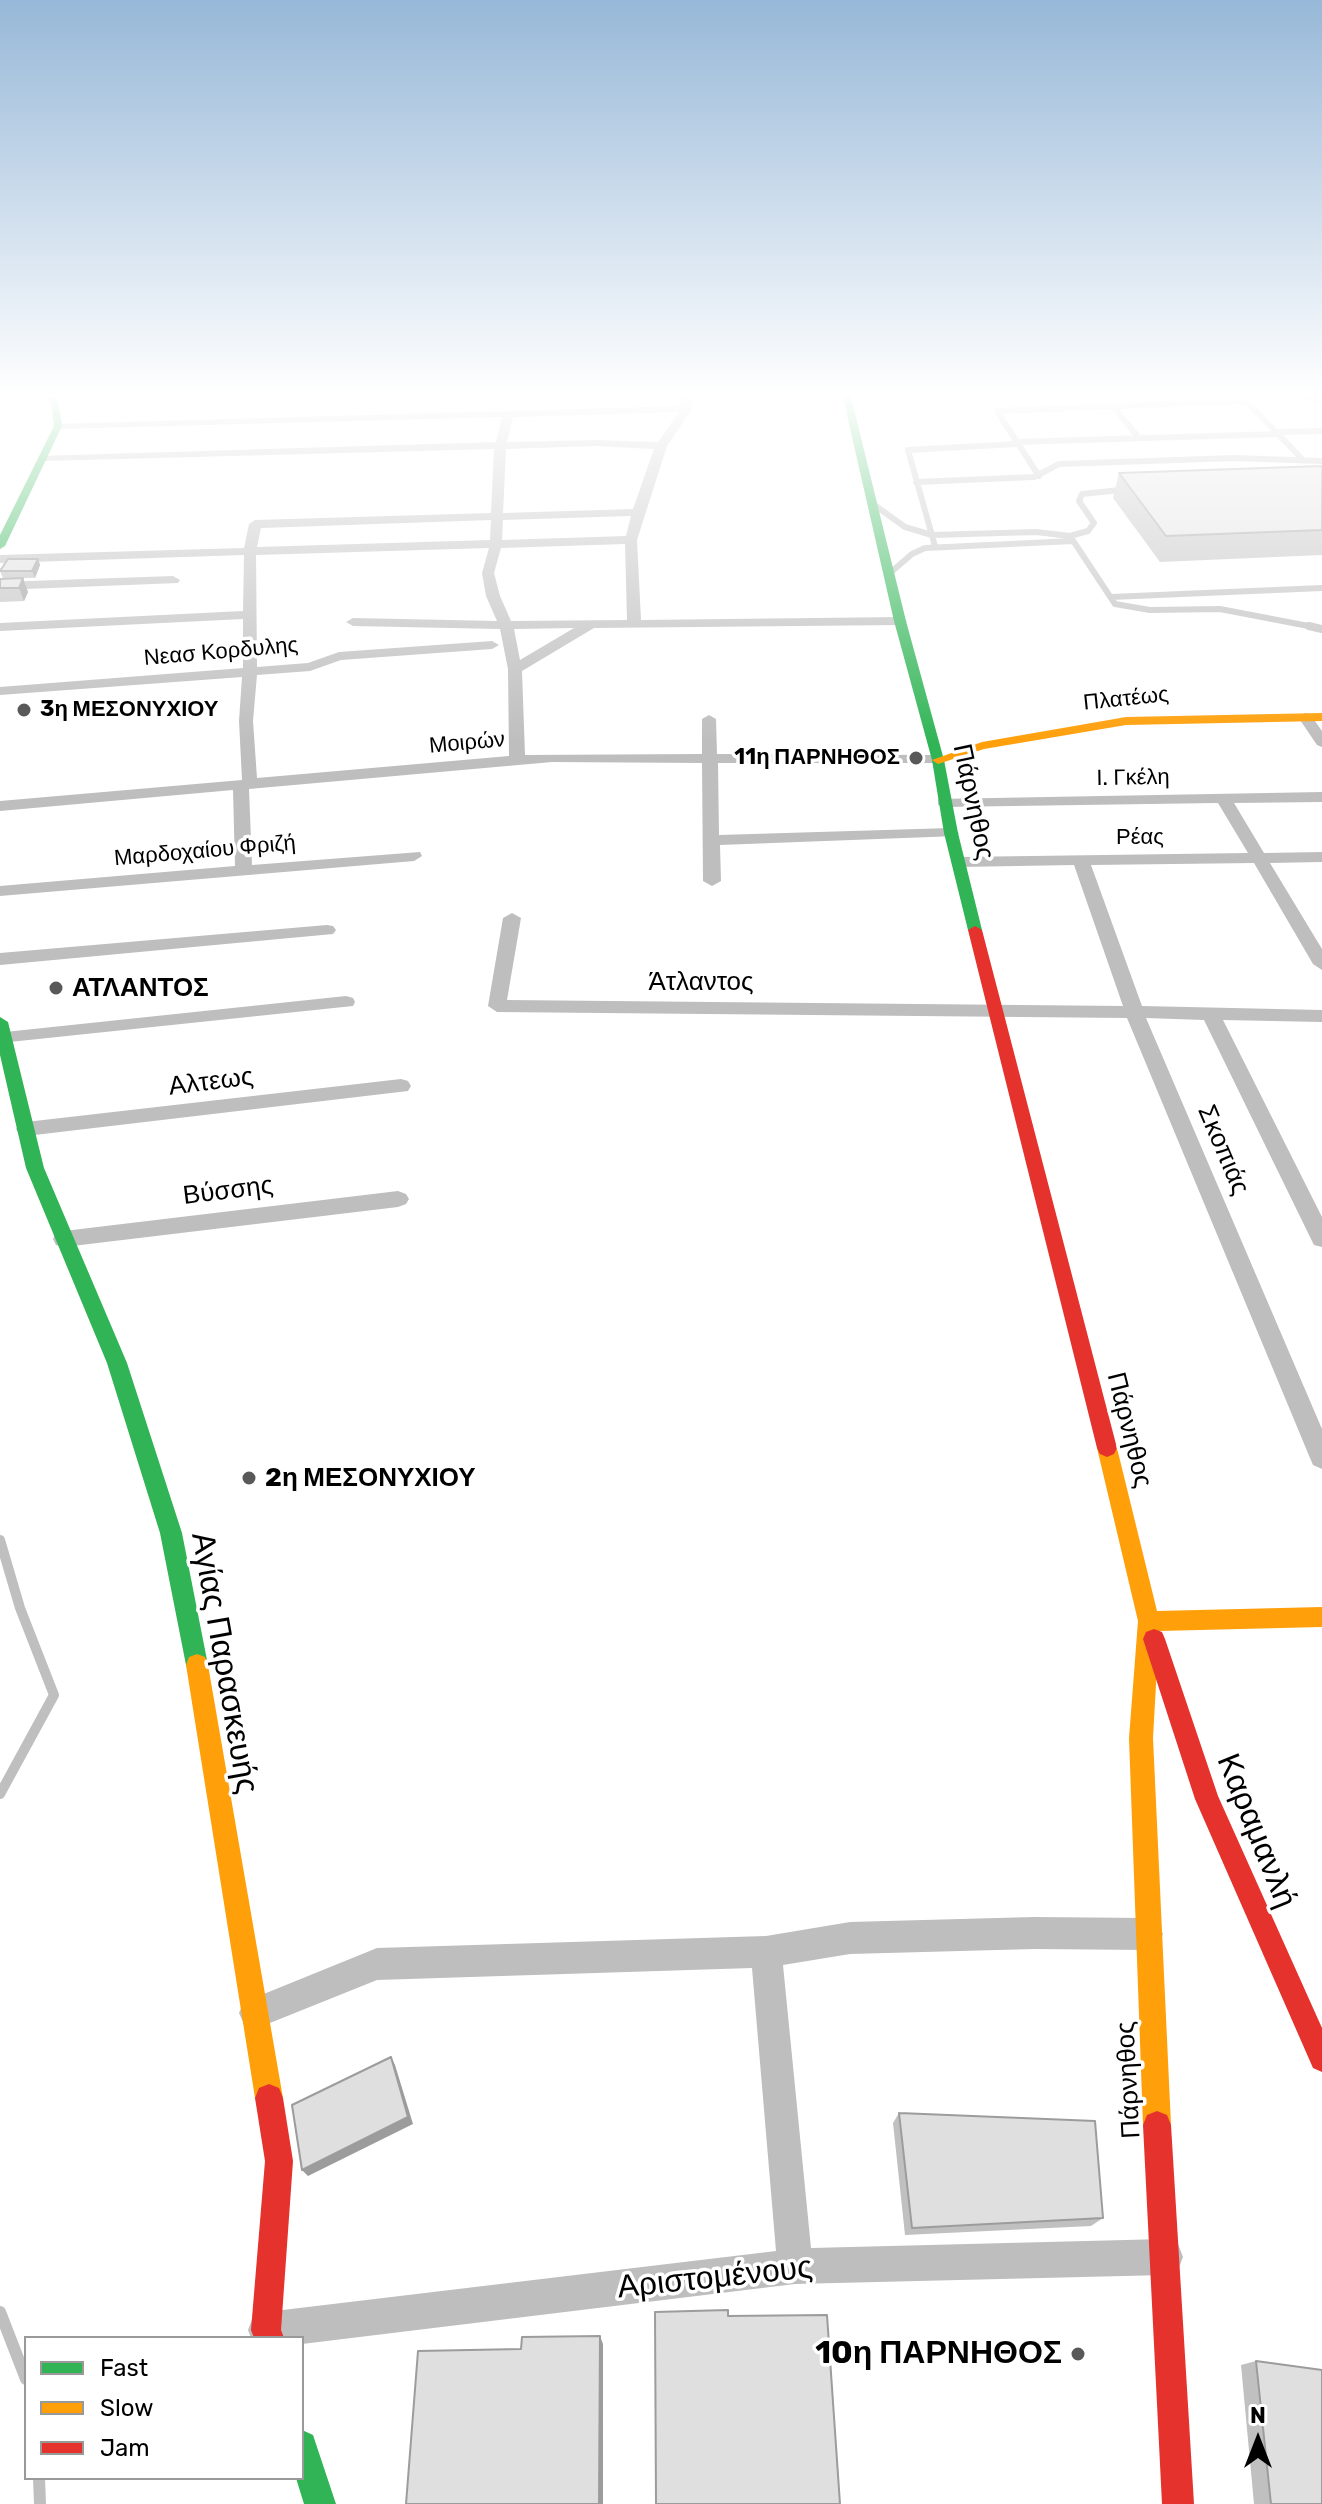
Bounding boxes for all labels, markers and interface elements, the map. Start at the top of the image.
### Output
street label: Νεασ Κορδυλης [143,632,299,672]
street label: Πλατέως [1082,681,1170,717]
place label: 3η ΜΕΣΟΝΥΧΙΟΥ [40,697,218,723]
marker: 3η ΜΕΣΟΝΥΧΙΟΥ [15,701,33,719]
street label: Μοιρών [428,727,506,759]
street label: Πάρνηθος [946,741,1000,863]
place label: 11η ΠΑΡΝΗΘΟΣ [734,745,900,771]
marker: 11η ΠΑΡΝΗΘΟΣ [907,749,925,767]
street label: Ι. Γκέλη [1096,764,1170,792]
street label: Ρέας [1116,825,1164,851]
street label: Μαρδοχαίου Φριζή [113,830,297,872]
street label: Άτλαντος [648,966,754,998]
place label: ΑΤΛΑΝΤΟΣ [72,972,209,1004]
marker: ΑΤΛΑΝΤΟΣ [47,979,65,997]
street label: Αλτεως [167,1061,255,1103]
street label: Σκοπιάς [1190,1101,1256,1199]
street label: Βύσσης [181,1170,275,1212]
street label: Πάρνηθος [1100,1369,1158,1491]
place label: 2η ΜΕΣΟΝΥΧΙΟΥ [265,1462,476,1494]
marker: 2η ΜΕΣΟΝΥΧΙΟΥ [240,1469,258,1487]
street label: Αγίας Παρασκευής [182,1529,266,1797]
street label: Καραμανλή [1208,1748,1304,1914]
street label: Πάρνηθος [1110,2021,1148,2139]
street label: Αριστομένους [616,2249,814,2307]
place label: 10η ΠΑΡΝΗΘΟΣ [815,2335,1062,2373]
legend [24,2336,304,2480]
marker: 10η ΠΑΡΝΗΘΟΣ [1069,2345,1087,2363]
text: Fast [100,2354,148,2382]
text: Slow [100,2394,153,2422]
north arrow [1218,2400,1298,2480]
text: N [1250,2402,1266,2429]
text: Jam [100,2434,150,2462]

